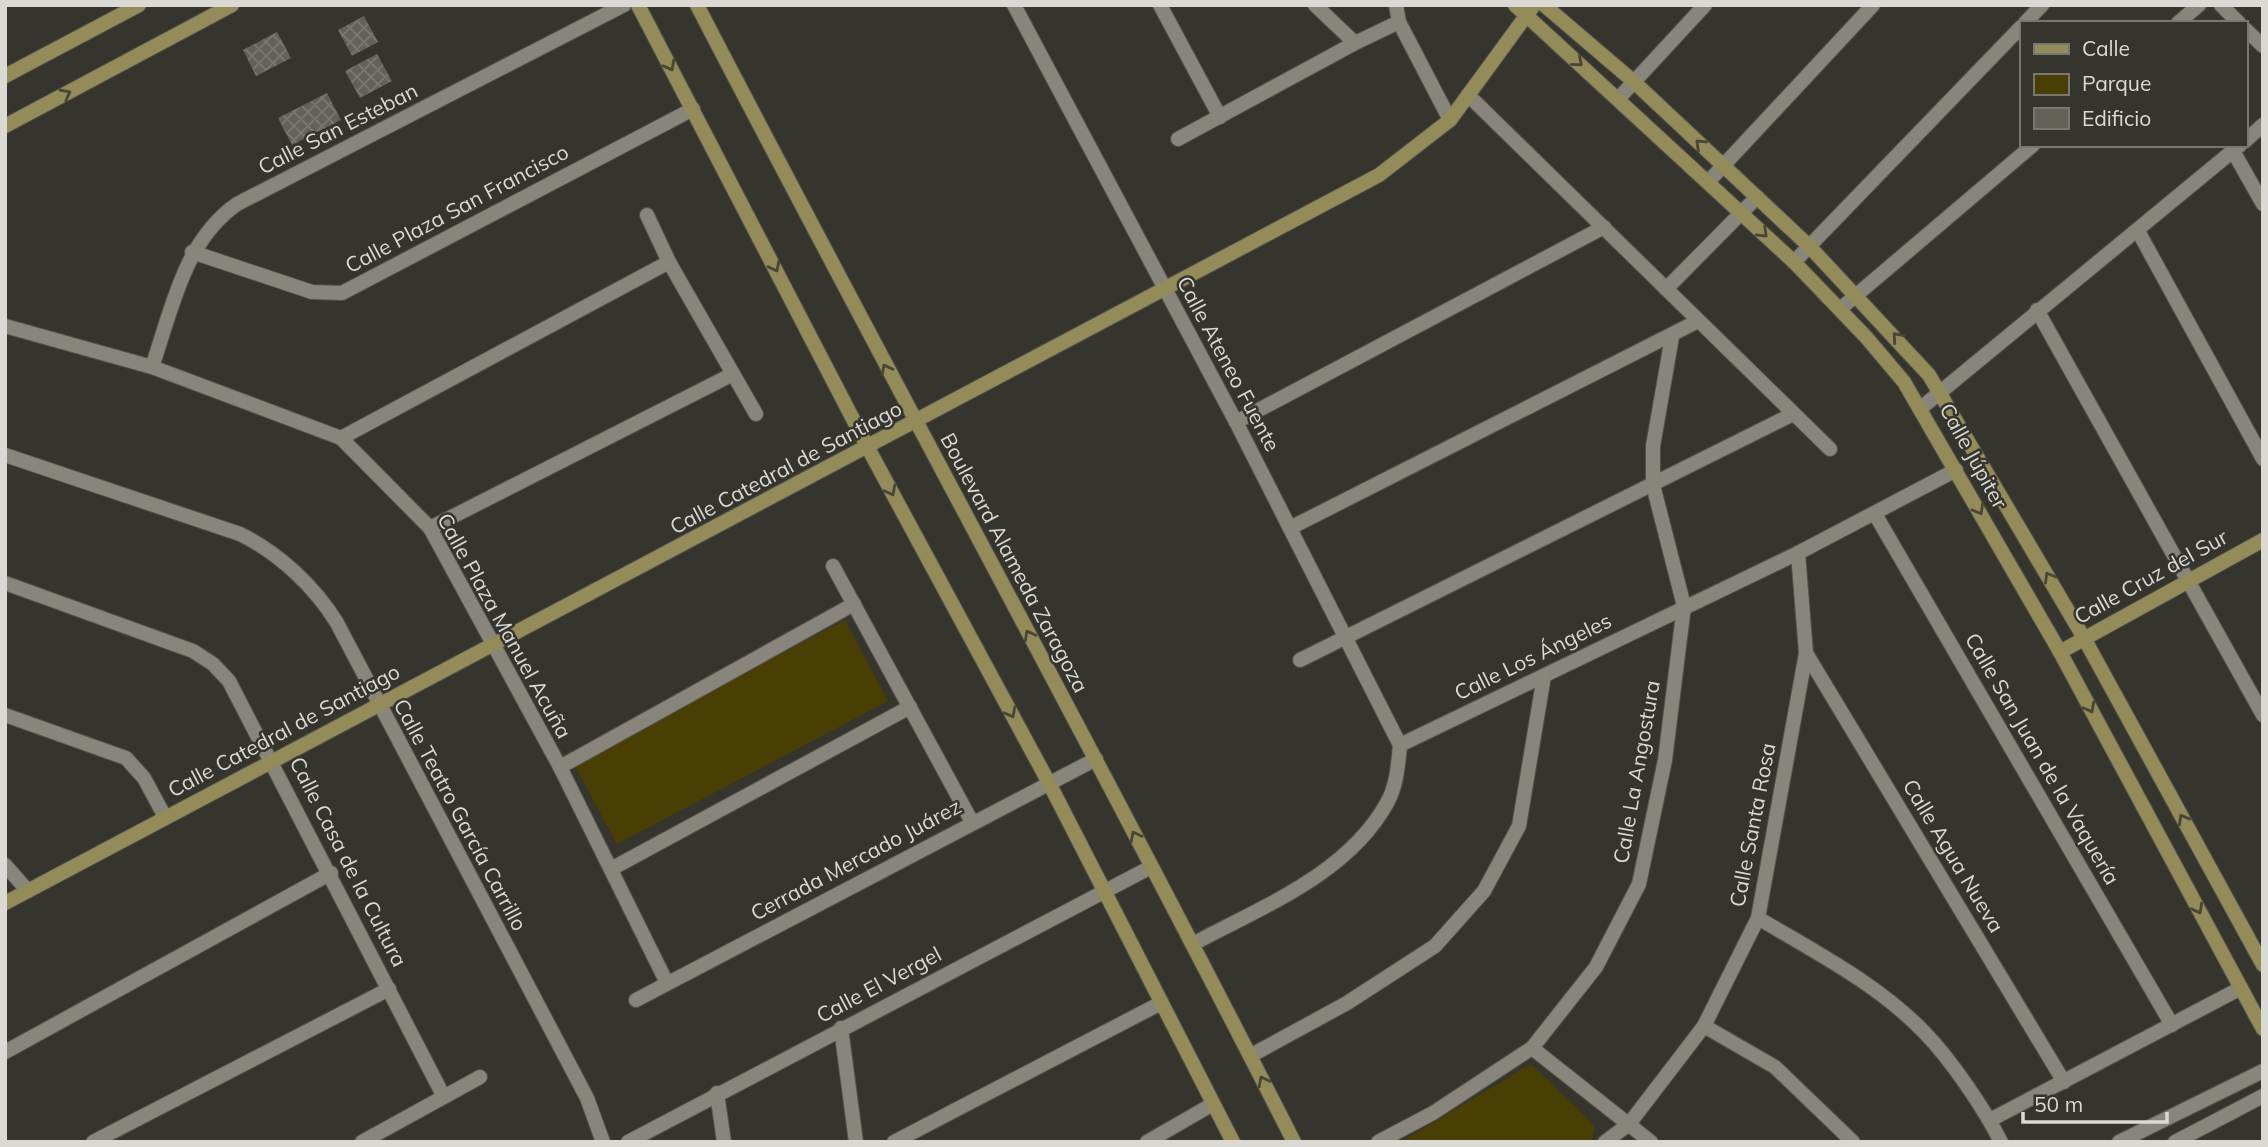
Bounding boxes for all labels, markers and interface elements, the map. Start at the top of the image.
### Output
legend [2020,21,2247,147]
text: Calle [2082,35,2130,61]
one-way arrow [1570,54,1583,66]
one-way arrow [662,58,675,71]
text: Parque [2082,70,2151,96]
street label: Calle San Esteban [253,77,422,180]
one-way arrow [58,89,71,102]
text: Edificio [2082,105,2151,131]
street label: Calle Plaza San Francisco [340,138,573,278]
one-way arrow [1695,139,1708,152]
one-way arrow [1755,224,1768,237]
one-way arrow [767,260,780,273]
street label: Calle Ateneo Fuente [1172,271,1286,456]
one-way arrow [1893,333,1905,346]
one-way arrow [881,364,895,377]
street label: Calle Catedral de Santiago [665,395,906,539]
street label: Calle Júpiter [1934,398,2014,513]
street label: Boulevard Alameda Zaragoza [935,428,1095,697]
one-way arrow [883,484,896,496]
one-way arrow [1971,503,1984,515]
street label: Calle Plaza Manuel Acuña [432,508,578,743]
street label: Calle Cruz del Sur [2069,523,2232,629]
one-way arrow [2044,572,2057,585]
street label: Calle Los Ángeles [1450,607,1615,705]
street label: Calle San Juan de la Vaquería [1960,628,2126,889]
one-way arrow [1024,629,1037,642]
street label: Calle Catedral de Santiago [163,658,404,802]
street label: Calle La Angostura [1607,678,1665,865]
street label: Calle Teatro García Carrillo [389,694,533,935]
one-way arrow [2082,701,2095,714]
one-way arrow [1003,705,1016,718]
street label: Calle Santa Rosa [1723,741,1781,909]
street label: Calle Casa de la Cultura [285,752,413,971]
street label: Calle Agua Nueva [1898,774,2010,937]
street label: Cerrada Mercado Juárez [746,793,965,926]
one-way arrow [2178,814,2191,826]
one-way arrow [1130,830,1144,843]
one-way arrow [2190,902,2203,914]
street label: Calle El Vergel [812,940,945,1028]
one-way arrow [1257,1076,1271,1088]
scale bar [2023,1080,2166,1124]
text: 50 m [2034,1091,2083,1117]

